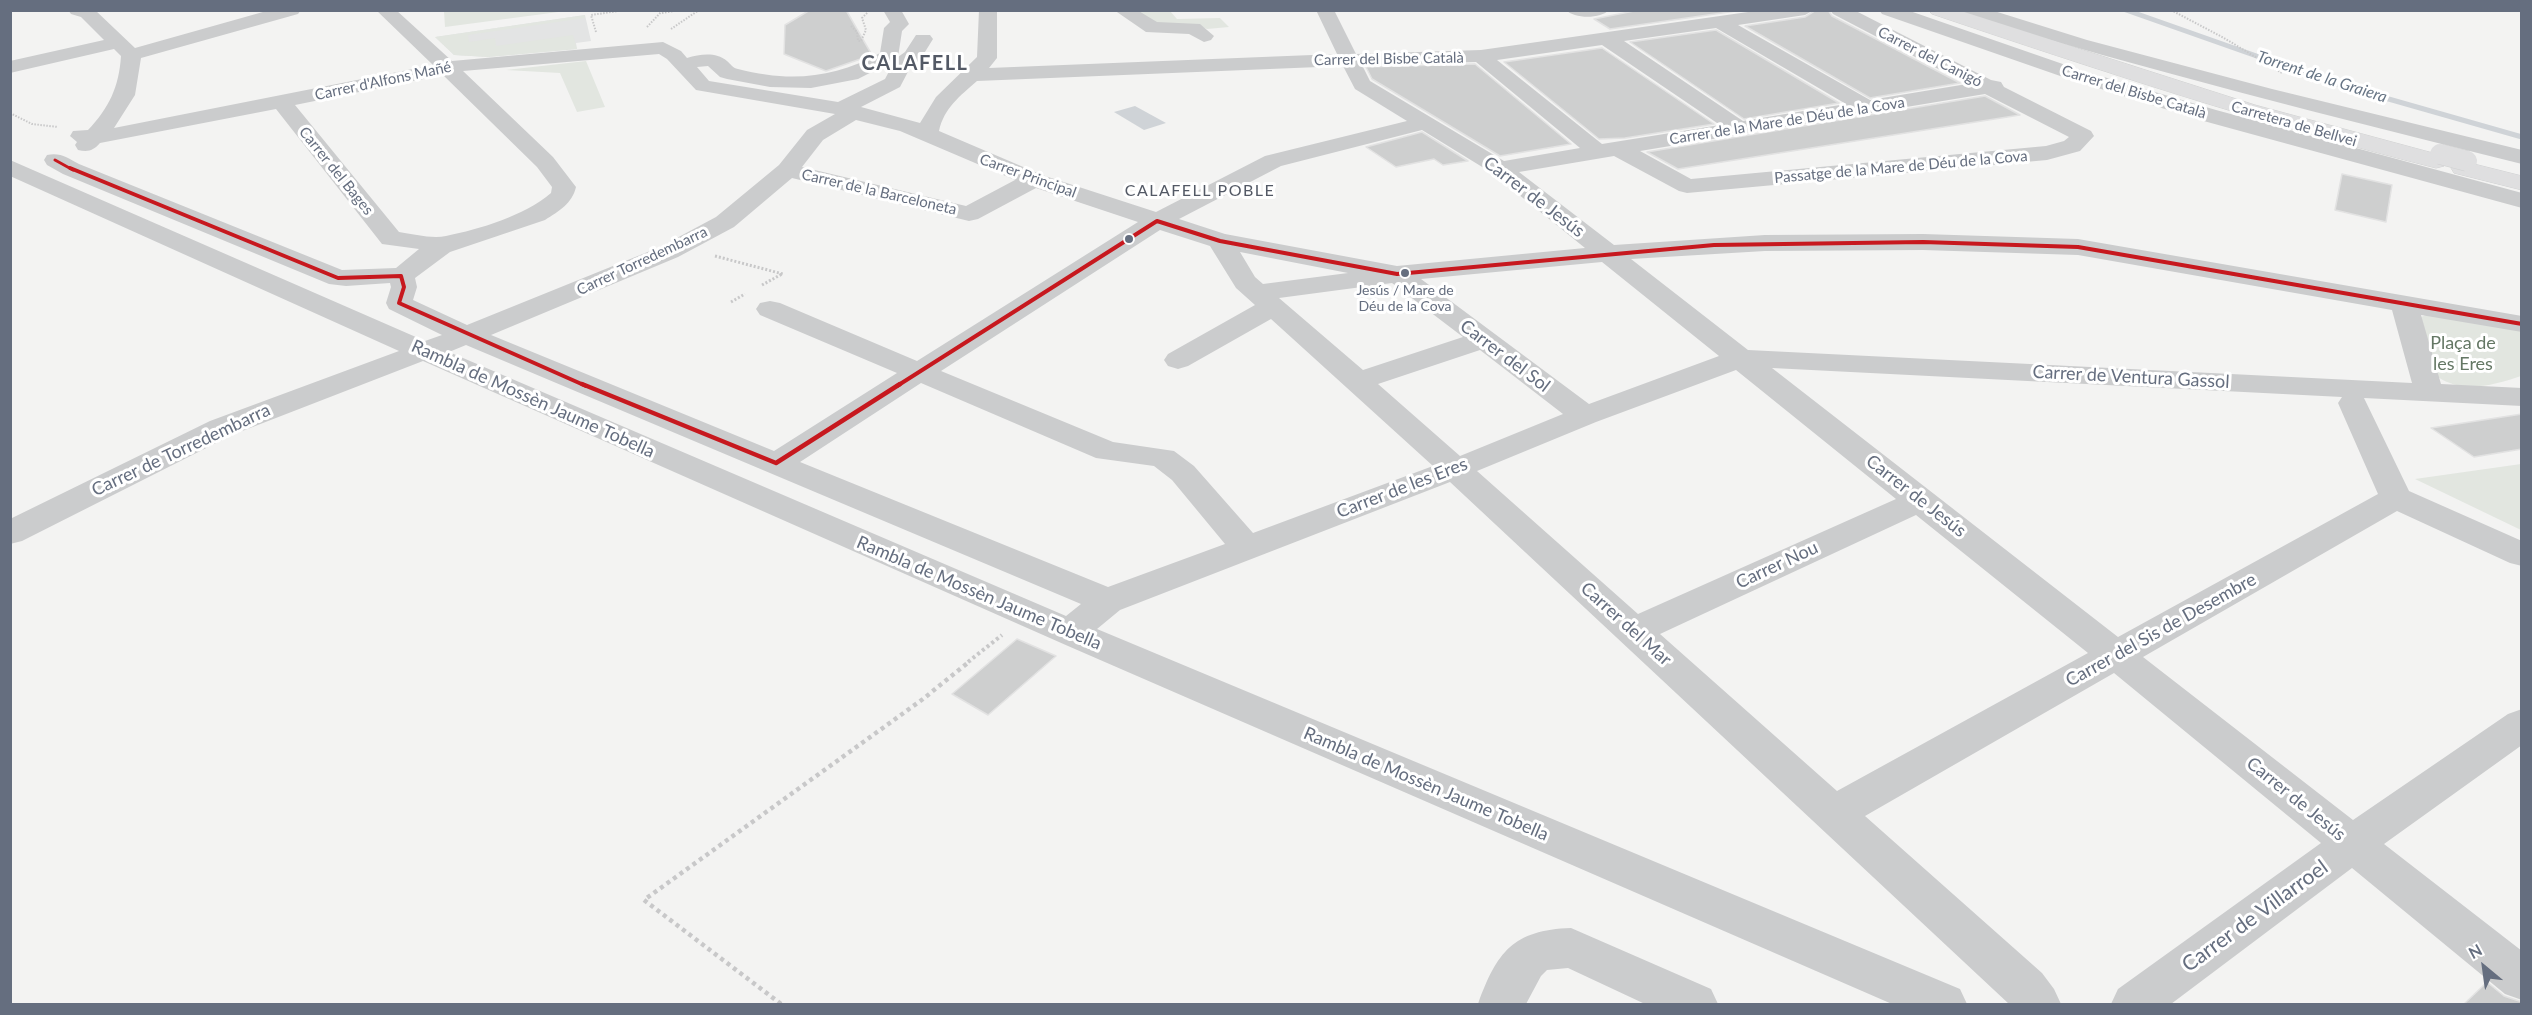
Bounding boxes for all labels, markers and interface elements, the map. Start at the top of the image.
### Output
street label: Carrer del Canigó [1875,23,1985,91]
water label: Torrent de la Graiera [2255,47,2389,107]
street label: Carrer del Bisbe Català [1314,49,1464,69]
district label: CALAFELL [862,52,968,76]
street label: Carrer d'Alfons Mañé [313,58,453,104]
street label: Carrer del Bisbe Català [2060,61,2208,123]
street label: Carrer de la Mare de Déu de la Cova [1668,93,1906,149]
street label: Carretera de Bellvei [2229,97,2359,151]
street label: Carrer del Bages [295,123,377,219]
street label: Passatge de la Mare de Déu de la Cova [1774,147,2028,187]
street label: Carrer Principal [977,150,1079,202]
street label: Carrer de Jesús [1479,152,1589,242]
street label: Carrer de la Barceloneta [800,165,958,219]
district label: CALAFELL POBLE [1125,181,1275,201]
street label: Carrer Torredembarra [574,223,710,299]
unlabelled marker [1123,233,1135,245]
marker: Jesús / Mare de Déu de la Cova [1399,267,1411,279]
place label: Jesús / Mare de Déu de la Cova [1356,282,1454,314]
street label: Carrer del Sol [1456,315,1554,397]
park label: Plaça de les Eres [2430,332,2496,374]
street label: Rambla de Mossèn Jaume Tobella [408,335,658,463]
street label: Carrer de Ventura Gassol [2032,361,2230,393]
street label: Carrer de Torredembarra [88,399,274,501]
street label: Carrer de Jesús [1862,450,1970,542]
street label: Carrer de les Eres [1334,453,1470,523]
street label: Rambla de Mossèn Jaume Tobella [853,531,1105,655]
street label: Carrer Nou [1733,537,1821,593]
street label: Carrer del Sis de Desembre [2062,569,2260,691]
street label: Carrer del Mar [1576,578,1676,670]
street label: Rambla de Mossèn Jaume Tobella [1300,722,1552,846]
street label: Carrer de Jesús [2242,753,2350,845]
street label: Carrer de Villarroel [2177,855,2333,977]
north arrow [2454,937,2514,997]
text: N [2465,940,2485,962]

